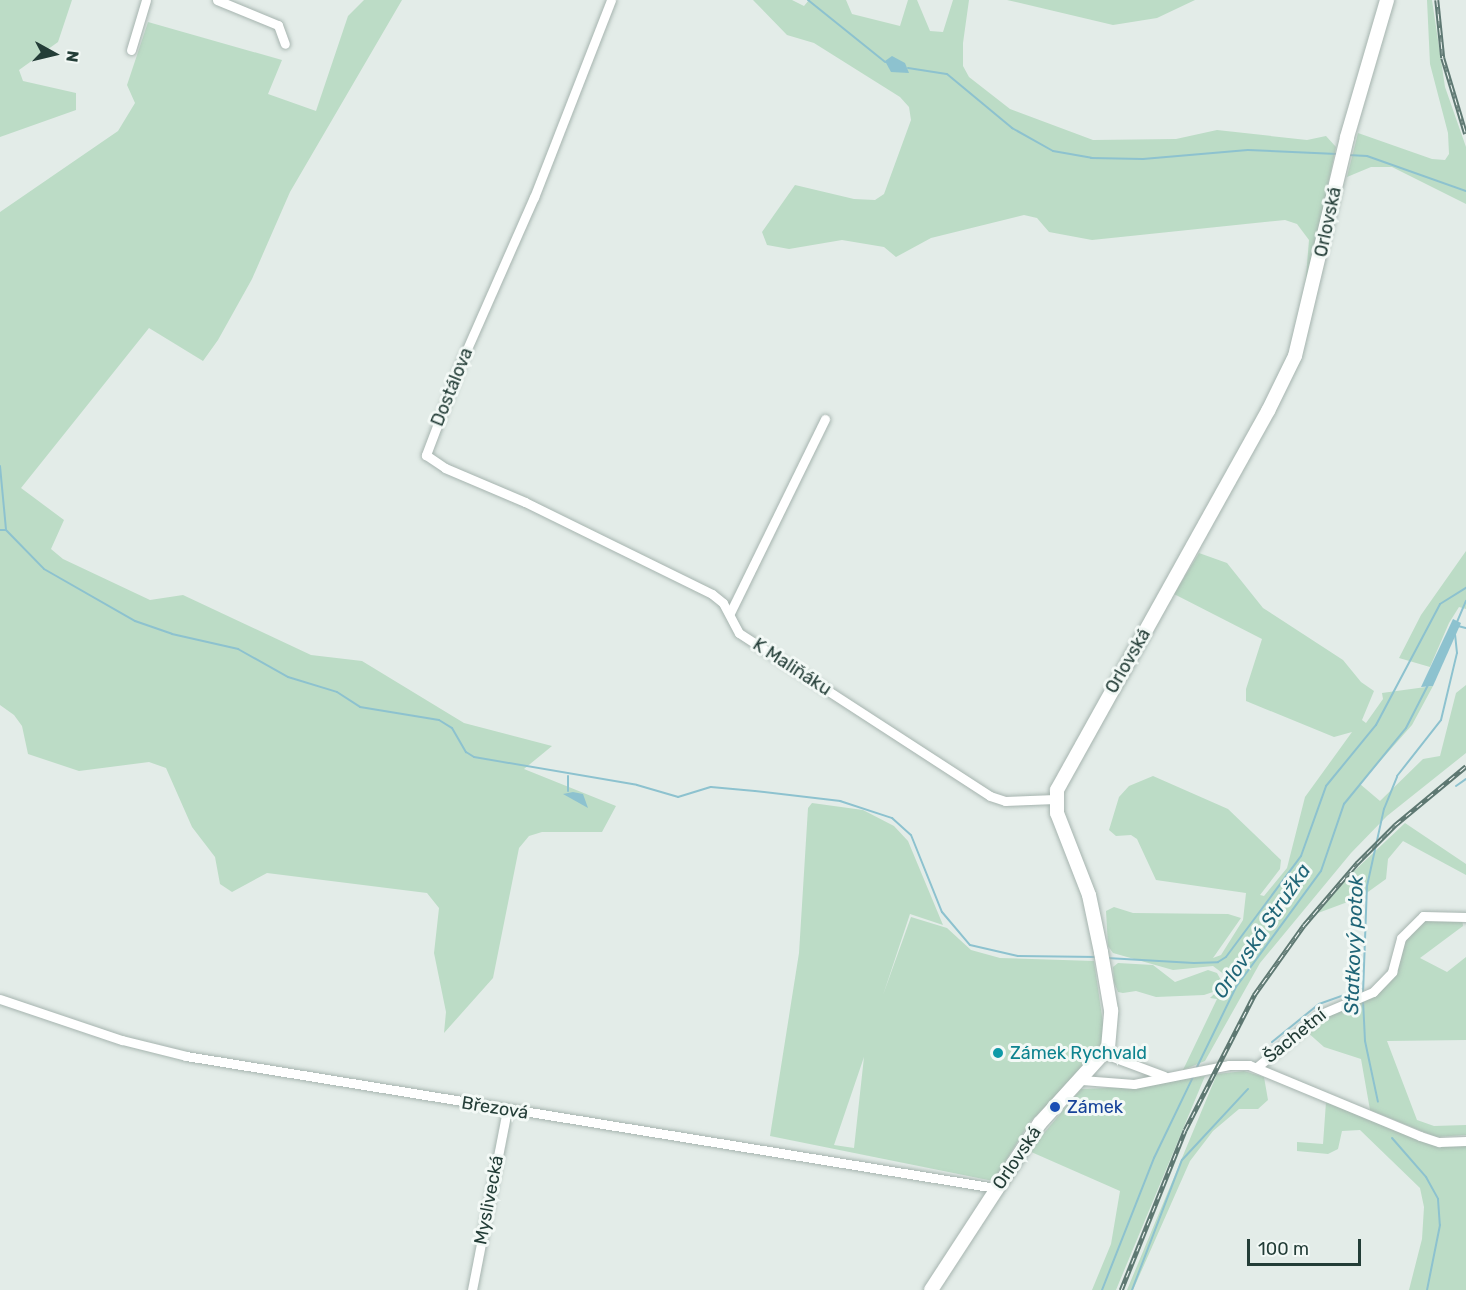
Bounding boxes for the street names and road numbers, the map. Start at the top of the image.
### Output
street label: Orlovská [1310,185,1346,259]
street label: Dostálova [426,345,478,429]
street label: Orlovská [1101,625,1155,697]
street label: K Maliňáku [749,634,835,700]
street label: Šachetní [1259,1004,1331,1068]
street label: Březová [460,1092,530,1124]
street label: Orlovská [988,1122,1046,1194]
street label: Myslivecká [470,1153,508,1247]

